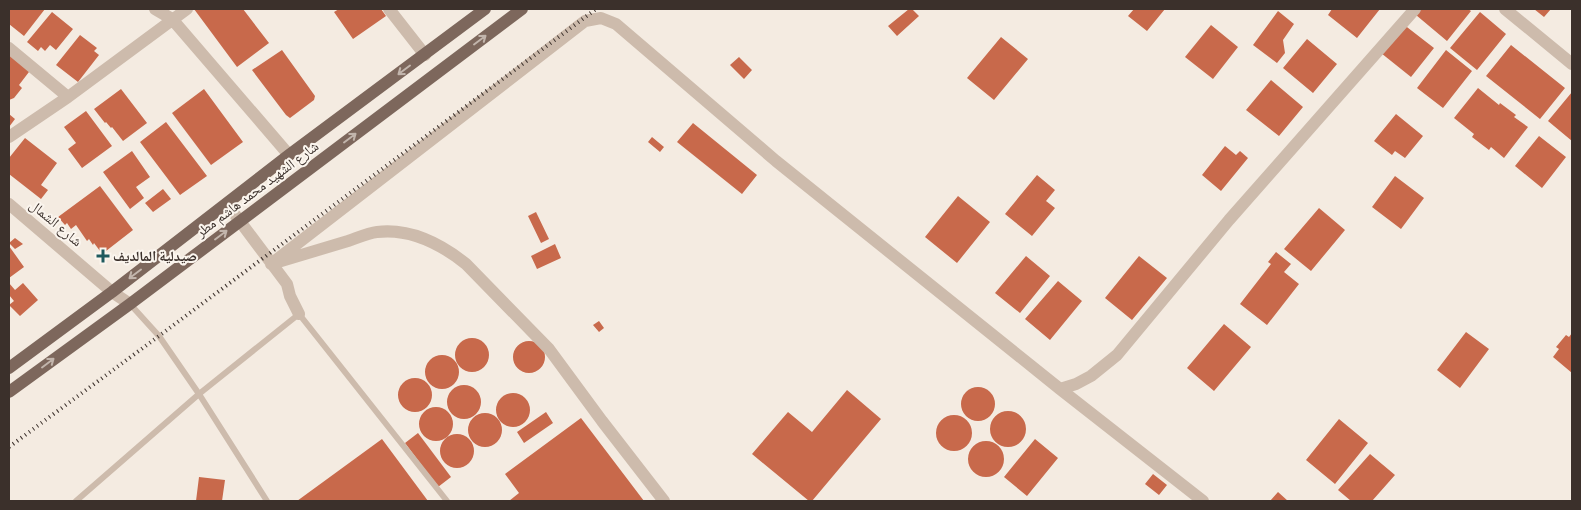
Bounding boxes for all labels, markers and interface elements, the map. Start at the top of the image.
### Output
one-way arrow [473,35,487,45]
one-way arrow [397,65,411,75]
one-way arrow [343,132,356,143]
street label: شارع الشهيد محمد هاشم مطر [192,138,323,242]
street label: شارع الشمال [25,197,85,251]
one-way arrow [214,230,227,241]
place label: صيدلية المالديف [113,248,197,264]
marker: صيدلية المالديف [97,250,109,262]
one-way arrow [129,268,142,279]
one-way arrow [41,358,55,368]

